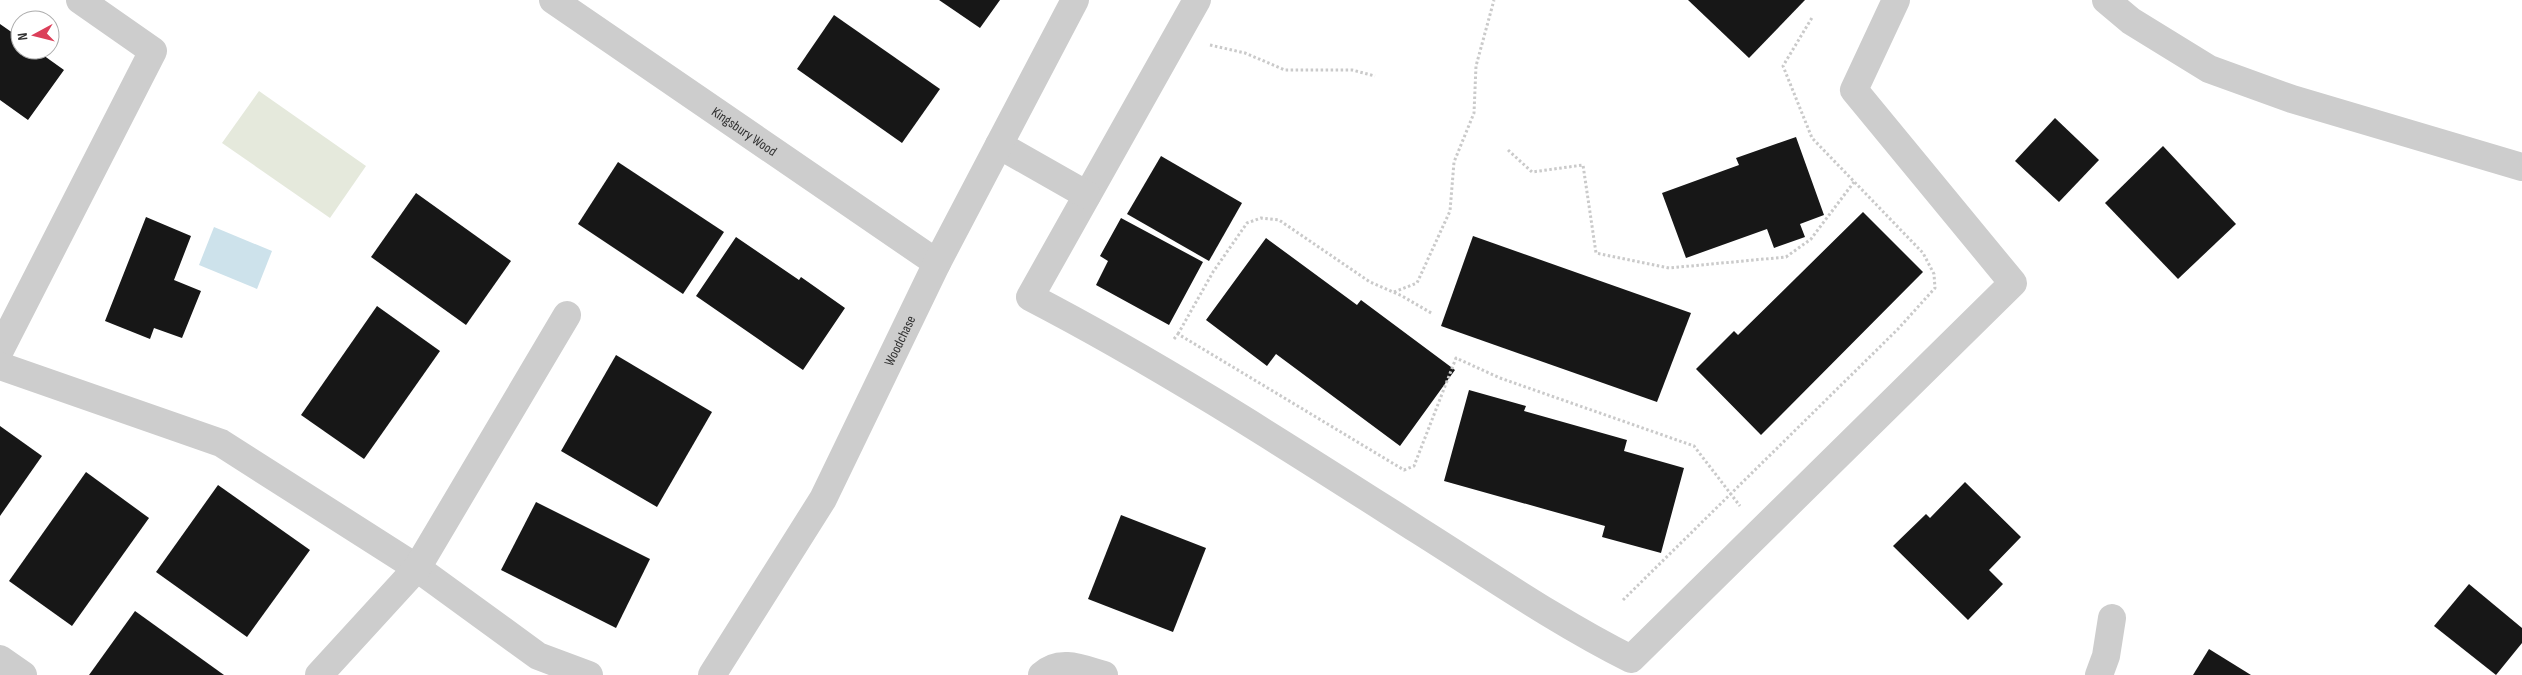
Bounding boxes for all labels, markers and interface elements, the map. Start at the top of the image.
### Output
north arrow [10,10,60,60]
text: N [14,32,31,41]
street label: Kingsbury Wood [708,103,780,160]
street label: Woodchase [880,313,919,369]

